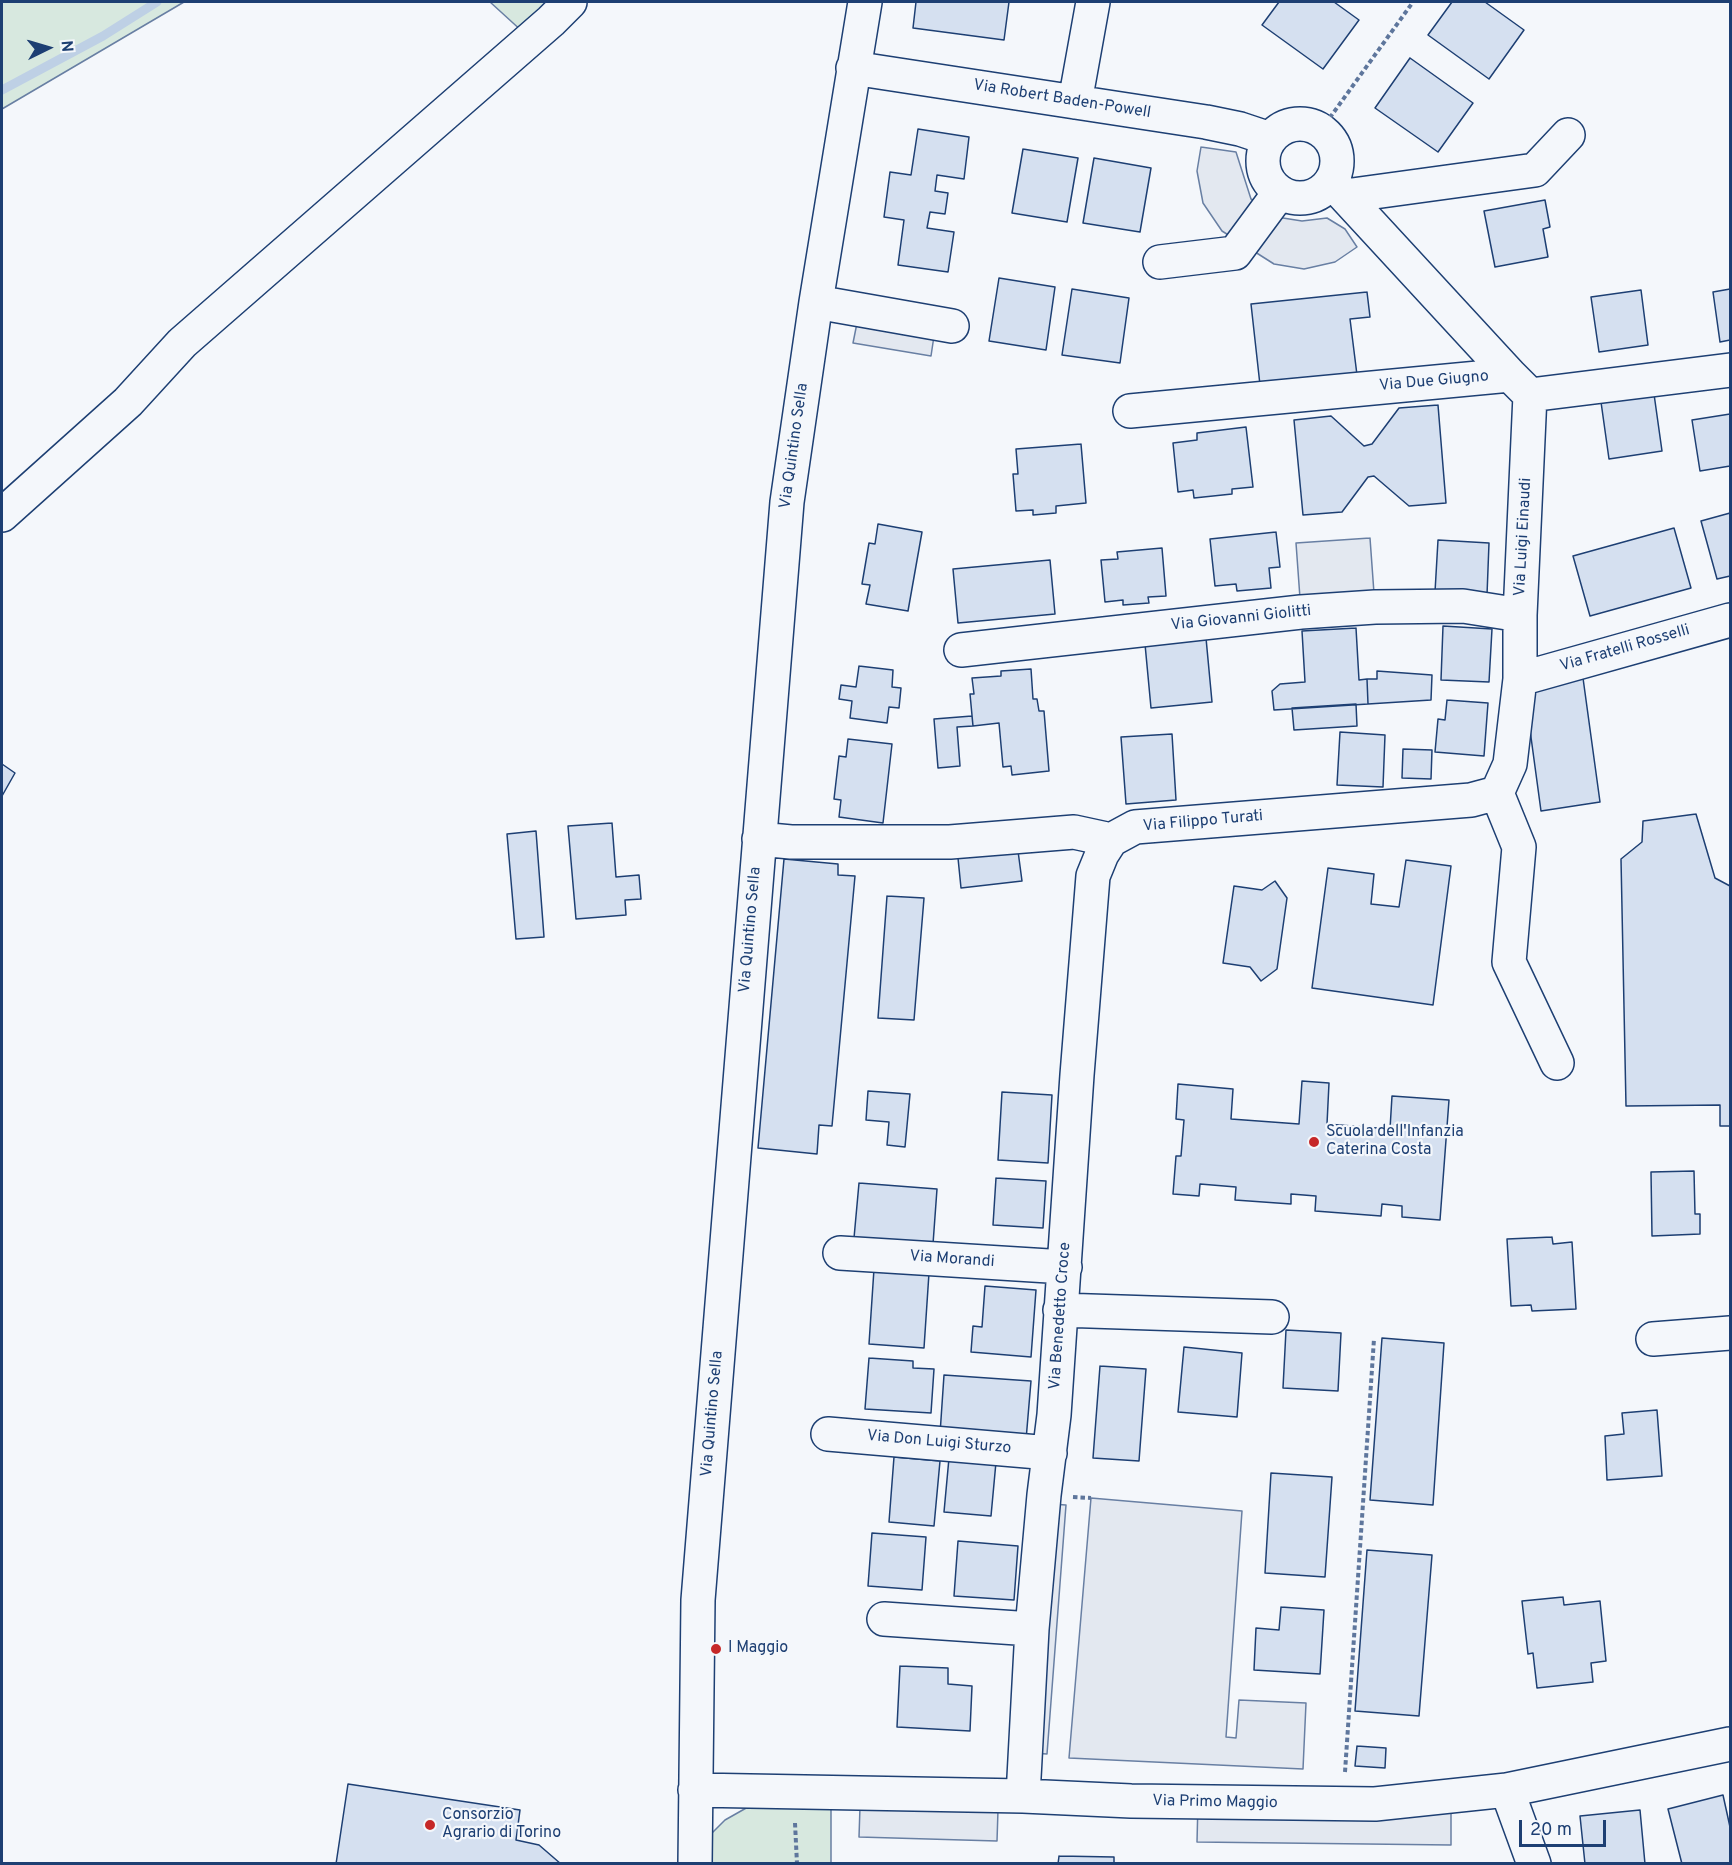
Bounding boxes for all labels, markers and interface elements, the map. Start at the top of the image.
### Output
north arrow [18,18,78,78]
text: N [55,40,76,53]
street label: Via Robert Baden-Powell [972,76,1152,124]
street label: Via Due Giugno [1378,368,1490,396]
street label: Via Quintino Sella [777,382,813,510]
street label: Via Luigi Einaudi [1511,477,1537,597]
street label: Via Giovanni Giolitti [1170,602,1312,636]
street label: Via Fratelli Rosselli [1558,621,1692,677]
street label: Via Filippo Turati [1142,807,1264,837]
street label: Via Quintino Sella [736,866,766,994]
place label: Scuola dell'Infanzia Caterina Costa [1326,1123,1464,1161]
marker: Scuola dell'Infanzia Caterina Costa [1307,1135,1321,1149]
street label: Via Benedetto Croce [1046,1241,1076,1391]
street label: Via Morandi [909,1247,995,1273]
street label: Via Quintino Sella [698,1350,728,1478]
street label: Via Don Luigi Sturzo [866,1427,1012,1459]
place label: I Maggio [728,1639,788,1659]
marker: I Maggio [709,1642,723,1656]
street label: Via Primo Maggio [1152,1792,1278,1814]
place label: Consorzio Agrario di Torino [442,1806,561,1844]
scale bar [1522,1808,1609,1846]
marker: Consorzio Agrario di Torino [423,1818,437,1832]
text: 20 m [1530,1819,1572,1842]

